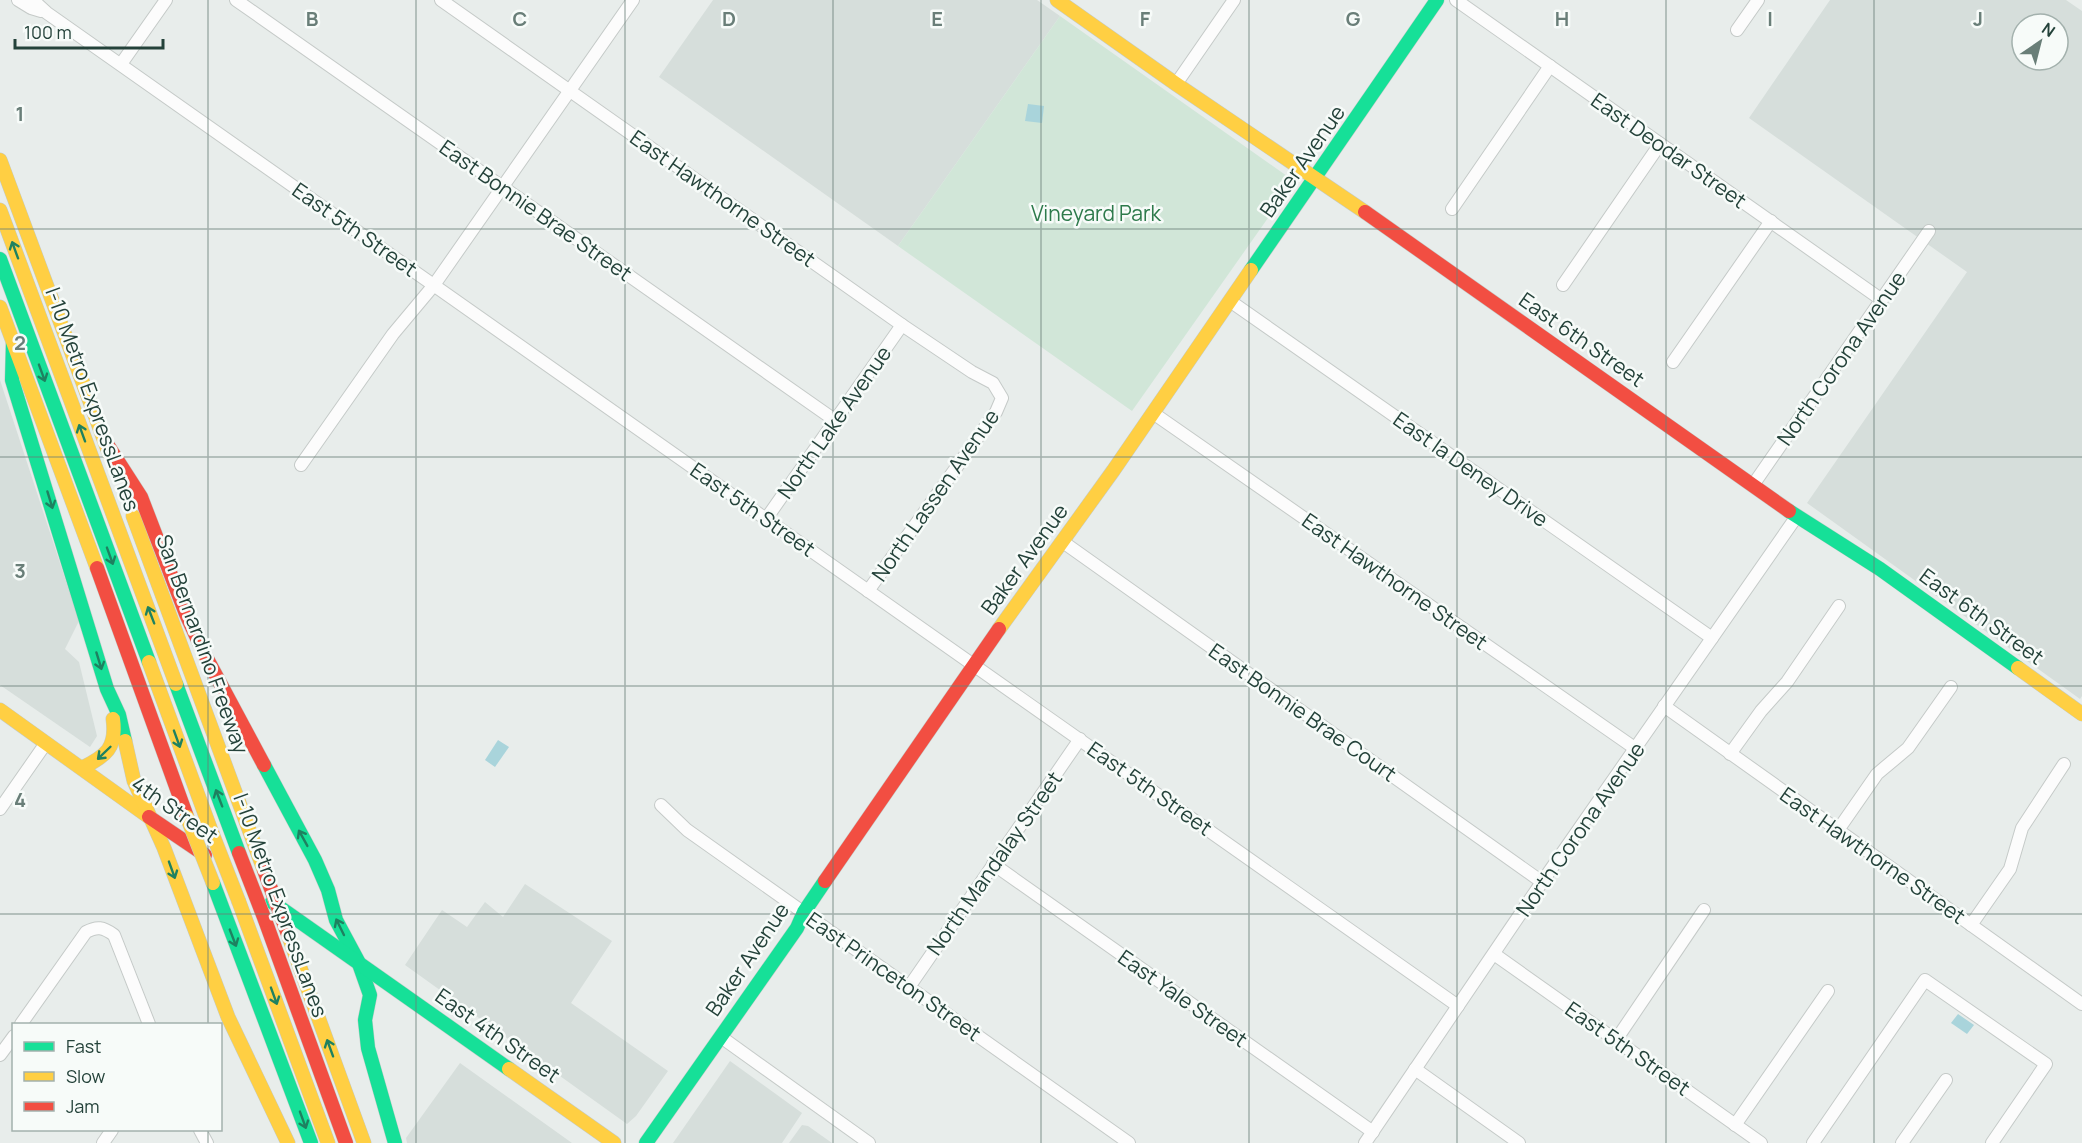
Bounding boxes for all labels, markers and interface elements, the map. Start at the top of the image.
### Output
text: B [306,5,319,32]
text: C [513,5,527,32]
text: D [722,5,736,32]
text: E [931,5,943,32]
text: F [1140,5,1151,32]
text: G [1346,5,1361,32]
text: H [1555,5,1569,32]
text: I [1767,5,1773,32]
text: J [1973,5,1983,32]
scale bar [15,12,164,50]
north arrow [2010,12,2070,72]
text: N [2038,17,2060,42]
text: 100 m [24,20,72,44]
street label: East Deodar Street [1586,86,1752,214]
street label: Baker Avenue [1253,99,1351,223]
text: 1 [16,100,24,127]
street label: East Hawthorne Street [625,123,821,273]
street label: East Bonnie Brae Street [434,133,638,287]
street label: East 5th Street [287,176,423,282]
park label: Vineyard Park [1031,199,1161,227]
one-way arrow [8,241,19,260]
street label: North Corona Avenue [1770,265,1912,451]
street label: I-10 Metro ExpressLanes [39,283,147,515]
street label: East 6th Street [1514,285,1650,393]
text: 2 [14,329,26,356]
street label: North Lake Avenue [771,340,897,504]
one-way arrow [37,363,48,382]
street label: North Lassen Avenue [865,403,1005,587]
street label: East la Deney Drive [1388,405,1554,533]
one-way arrow [76,424,87,442]
street label: East 5th Street [685,456,821,562]
one-way arrow [45,490,56,509]
street label: Baker Avenue [974,498,1074,620]
street label: East Hawthorne Street [1297,506,1493,656]
street label: San Bernardino Freeway [150,530,256,758]
one-way arrow [105,546,116,565]
text: 3 [14,557,26,584]
street label: East 6th Street [1914,561,2050,671]
one-way arrow [144,607,155,625]
street label: East Bonnie Brae Court [1204,637,1402,787]
one-way arrow [94,651,105,670]
one-way arrow [173,729,184,748]
street label: East 5th Street [1082,735,1218,841]
street label: North Corona Avenue [1509,736,1651,922]
one-way arrow [97,745,112,760]
street label: North Mandalay Street [920,766,1068,960]
street label: 4th Street [126,769,224,849]
street label: East Hawthorne Street [1775,780,1971,930]
text: 4 [14,786,26,813]
one-way arrow [213,789,224,808]
street label: I-10 Metro ExpressLanes [227,789,335,1021]
one-way arrow [297,829,308,847]
one-way arrow [167,860,178,879]
street label: Baker Avenue [699,897,795,1021]
street label: East Princeton Street [801,905,987,1047]
one-way arrow [333,918,345,936]
one-way arrow [229,928,240,947]
street label: East Yale Street [1113,943,1253,1053]
street label: East 4th Street [430,982,566,1088]
one-way arrow [269,986,280,1005]
street label: East 5th Street [1560,995,1696,1101]
legend [12,1023,222,1131]
text: Fast [66,1034,101,1058]
one-way arrow [323,1040,334,1058]
text: Slow [66,1064,106,1088]
text: Jam [66,1094,100,1118]
one-way arrow [298,1110,309,1129]

